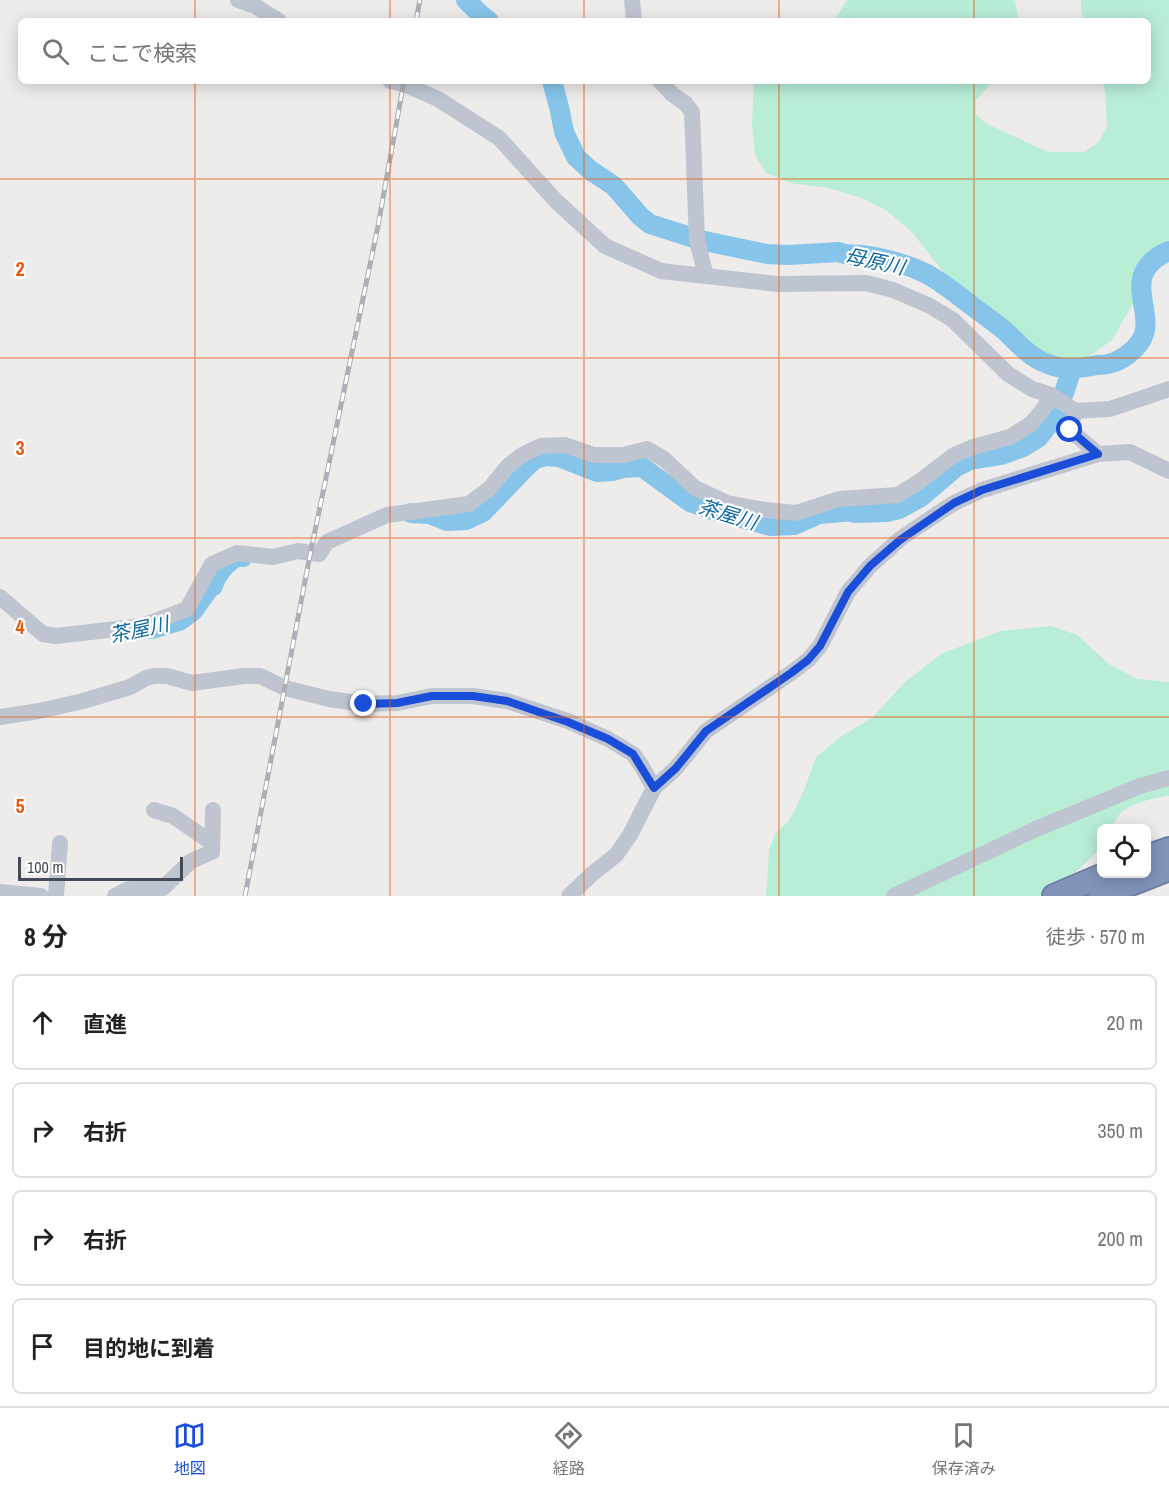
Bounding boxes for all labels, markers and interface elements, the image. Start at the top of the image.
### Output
search box [18,18,1151,84]
icon: search [39,35,72,68]
text: ここで検索 [87,38,197,68]
water label: 母原川 [843,242,909,281]
text: 2 [15,255,25,282]
route start [1056,416,1082,442]
text: 3 [15,434,25,461]
water label: 茶屋川 [695,492,763,536]
water label: 茶屋川 [107,609,173,648]
text: 4 [15,613,25,640]
route end [350,690,376,716]
text: 5 [15,792,25,819]
map controls [1097,824,1151,878]
button: locate [1097,824,1151,878]
scale bar [18,854,183,882]
text: 100 m [27,856,63,878]
text: 8 分 [24,919,68,954]
text: 徒歩 · 570 m [1046,923,1145,950]
icon: ahead [26,1006,59,1039]
text: 直進 [83,1009,127,1039]
text: 20 m [1107,1009,1143,1036]
icon: right [26,1114,59,1147]
text: 右折 [83,1117,127,1147]
text: 350 m [1097,1117,1143,1144]
icon: right [26,1222,59,1255]
text: 右折 [83,1225,127,1255]
text: 200 m [1097,1225,1143,1252]
icon: arrive [26,1330,59,1363]
text: 目的地に到着 [83,1333,215,1363]
tab: 地図 [173,1419,206,1479]
tab: 経路 [552,1419,585,1479]
tab: 保存済み [932,1419,996,1479]

